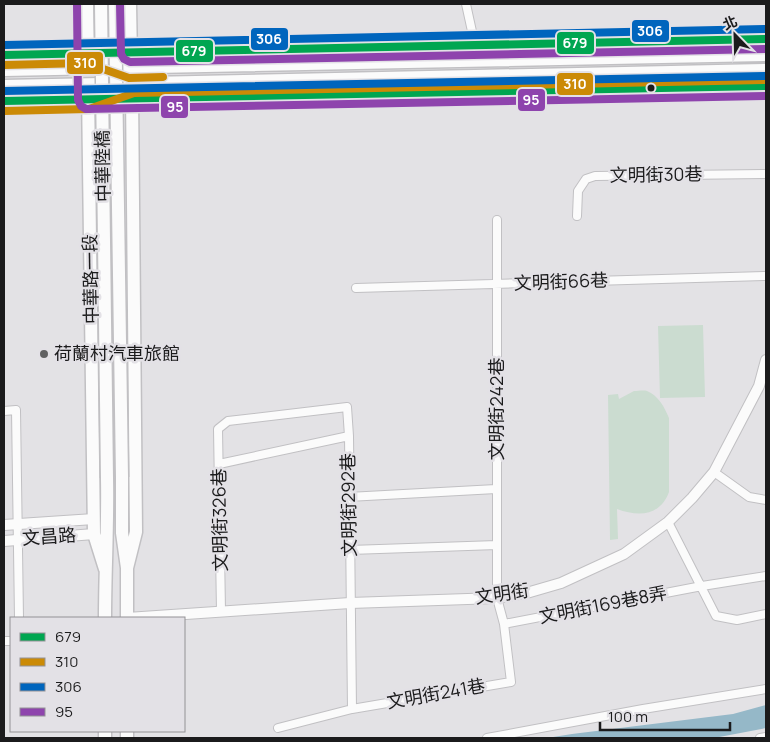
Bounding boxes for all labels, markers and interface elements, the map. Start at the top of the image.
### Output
north arrow [710,10,760,60]
text: 北 [720,11,740,34]
line badge: 306 [631,19,670,43]
text: 306 [637,21,663,40]
line badge: 306 [250,27,289,51]
text: 306 [256,29,282,48]
line badge: 679 [556,31,595,55]
text: 679 [563,33,587,52]
line badge: 679 [175,39,214,63]
text: 679 [182,41,206,60]
line badge: 310 [66,51,104,75]
text: 310 [73,53,97,72]
line badge: 310 [556,72,594,96]
text: 310 [563,74,587,93]
unlabelled marker [646,83,656,93]
line badge: 95 [517,88,546,112]
text: 95 [523,90,539,109]
line badge: 95 [160,95,189,119]
text: 95 [167,97,183,116]
street label: 中華陸橋 [89,130,115,202]
street label: 文明街30巷 [609,161,703,187]
street label: 中華路一段 [77,234,103,324]
street label: 文明街66巷 [513,267,609,295]
place label: 荷蘭村汽車旅館 [54,341,180,365]
marker: 荷蘭村汽車旅館 [38,348,50,360]
street label: 文明街242巷 [484,358,508,460]
street label: 文明街292巷 [335,453,361,557]
street label: 文明街326巷 [206,468,232,572]
street label: 文昌路 [21,522,77,550]
street label: 文明街 [473,577,530,609]
street label: 文明街169巷8弄 [537,580,669,628]
legend [10,617,185,732]
text: 679 [55,626,81,647]
text: 310 [55,651,78,672]
street label: 文明街241巷 [385,673,487,713]
text: 306 [55,676,82,697]
scale bar [600,700,730,732]
text: 95 [55,701,73,722]
text: 100 m [608,706,648,727]

